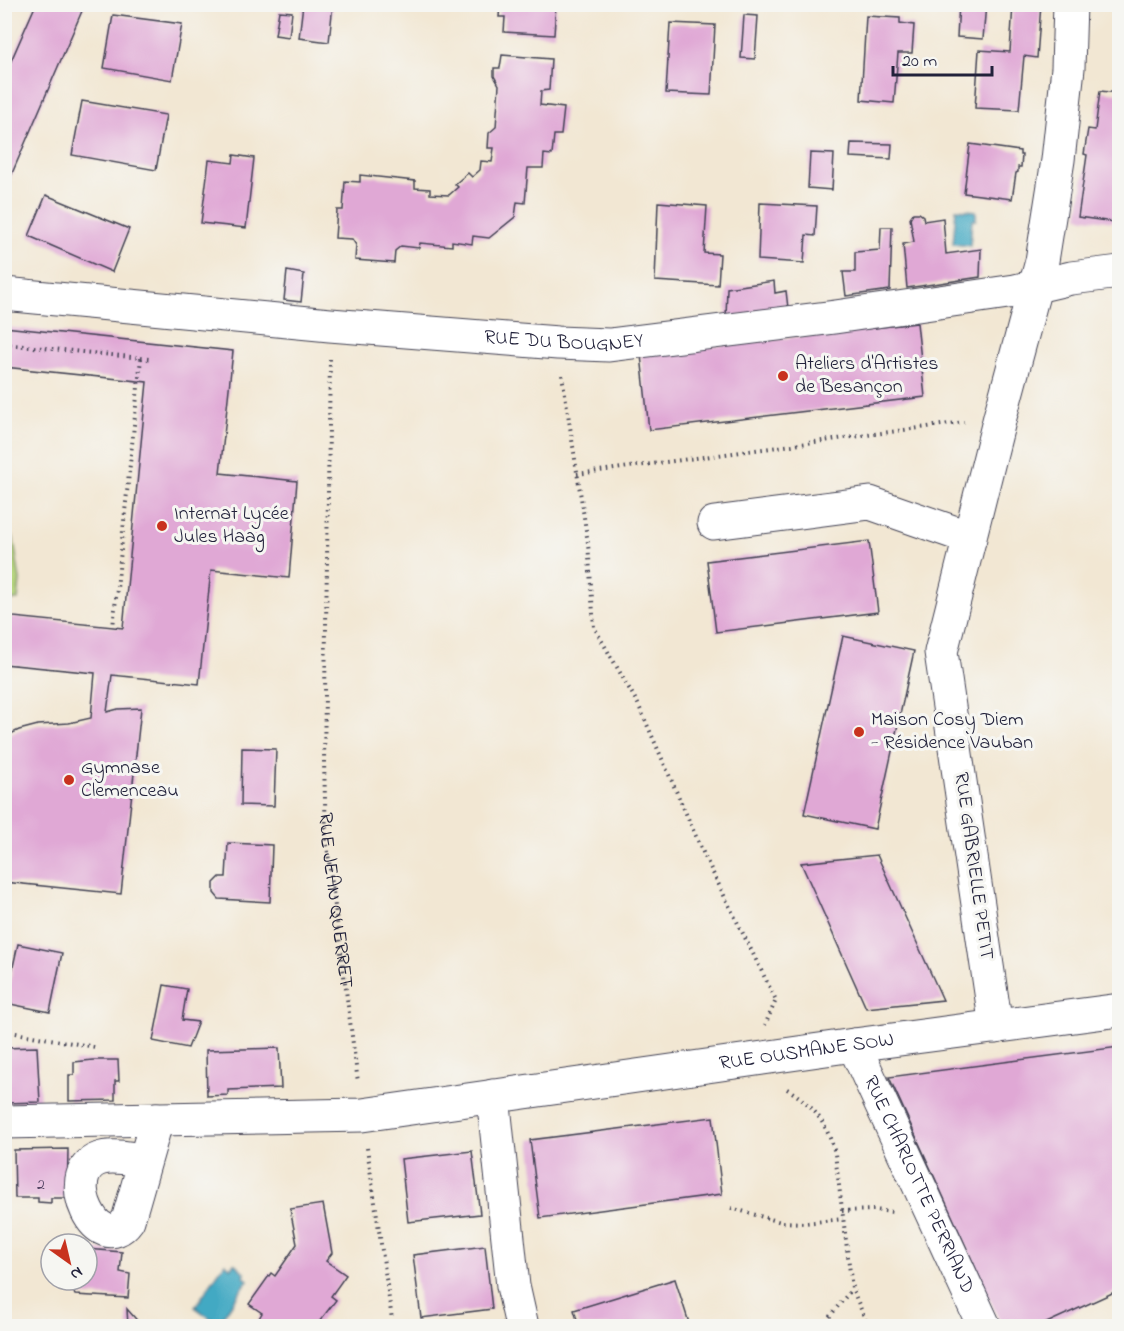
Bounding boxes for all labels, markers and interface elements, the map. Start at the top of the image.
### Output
scale bar [893,39,992,77]
text: 20 m [902,49,937,75]
street label: RUE DU BOUGNEY [483,323,645,359]
place label: Ateliers d'Artistes de Besançon [795,350,939,402]
marker: Ateliers d'Artistes de Besançon [776,369,790,383]
place label: Internat Lycée Jules Haag [174,500,289,553]
marker: Internat Lycée Jules Haag [155,519,169,533]
place label: Maison Cosy Diem - Résidence Vauban [871,706,1033,758]
marker: Maison Cosy Diem - Résidence Vauban [852,725,866,739]
place label: Gymnase Clemenceau [81,754,179,806]
street label: RUE GABRIELLE PETIT [945,770,1001,962]
marker: Gymnase Clemenceau [62,773,76,787]
street label: RUE JEAN QUERRET [311,812,360,990]
street label: RUE OUSMANE SOW [717,1025,896,1079]
street label: RUE CHARLOTTE PERRIAND [856,1071,982,1299]
house number: 2 [37,1173,45,1197]
north arrow [39,1232,99,1292]
text: N [65,1260,87,1286]

